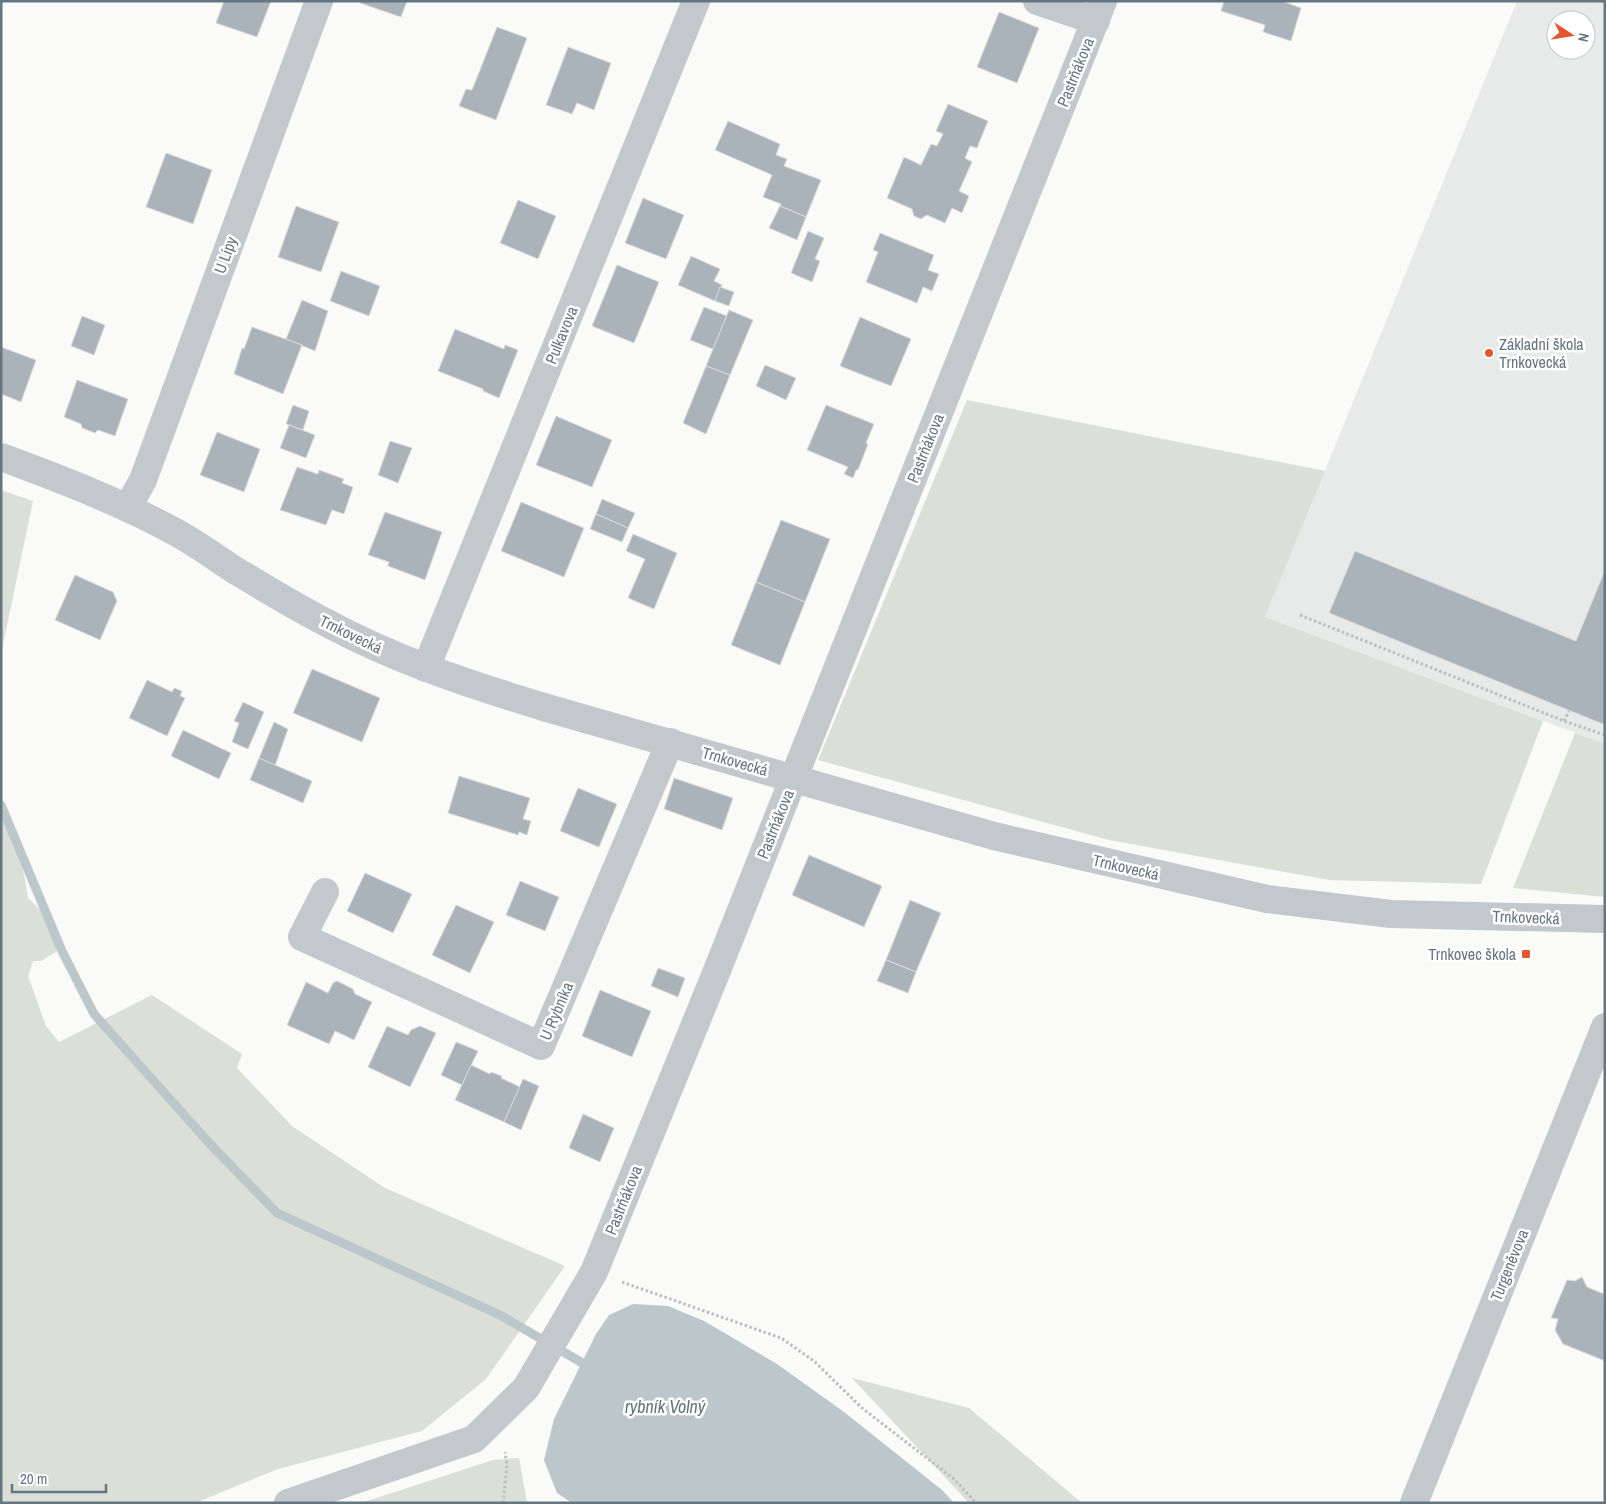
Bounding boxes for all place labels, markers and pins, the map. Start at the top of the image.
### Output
place label: Základní škola Trnkovecká [1499,333,1584,373]
marker: Základní škola Trnkovecká [1483,347,1495,359]
place label: Trnkovec škola [1428,943,1517,965]
marker: Trnkovec škola [1520,948,1532,960]

